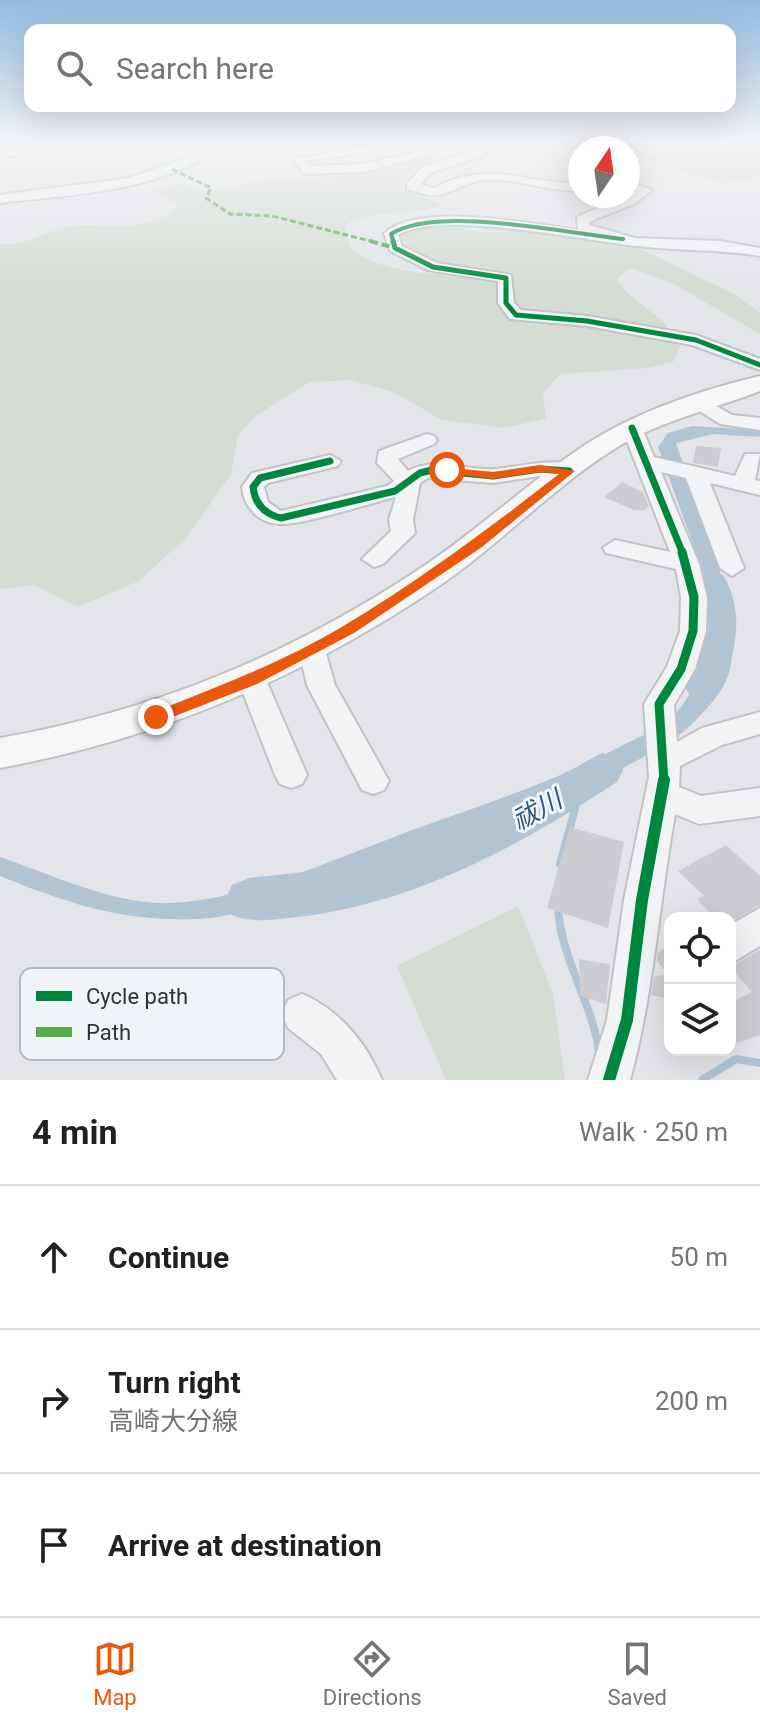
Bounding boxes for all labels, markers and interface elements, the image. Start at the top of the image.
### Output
search box [24,24,736,112]
icon: search [52,46,96,90]
text: Search here [116,51,274,86]
north arrow [568,136,640,208]
route start [429,452,465,488]
route end [138,699,174,735]
water label: 祓川 [507,783,570,836]
map controls [664,912,736,1056]
button: locate [664,912,736,984]
legend [20,968,284,1060]
text: Cycle path [86,984,188,1009]
button: layers [664,984,736,1056]
text: Path [86,1020,131,1045]
text: 4 min [32,1112,117,1152]
text: Walk · 250 m [579,1117,728,1147]
icon: ahead [32,1235,76,1279]
text: Continue [108,1240,229,1275]
text: 50 m [670,1242,728,1272]
text: Turn right [108,1365,241,1400]
icon: right [32,1379,76,1423]
text: 200 m [655,1386,728,1416]
text: 高崎大分線 [108,1406,238,1436]
icon: arrive [32,1523,76,1567]
text: Arrive at destination [108,1528,382,1563]
tab: Map [93,1637,137,1710]
tab: Directions [323,1637,422,1710]
tab: Saved [608,1637,667,1710]

